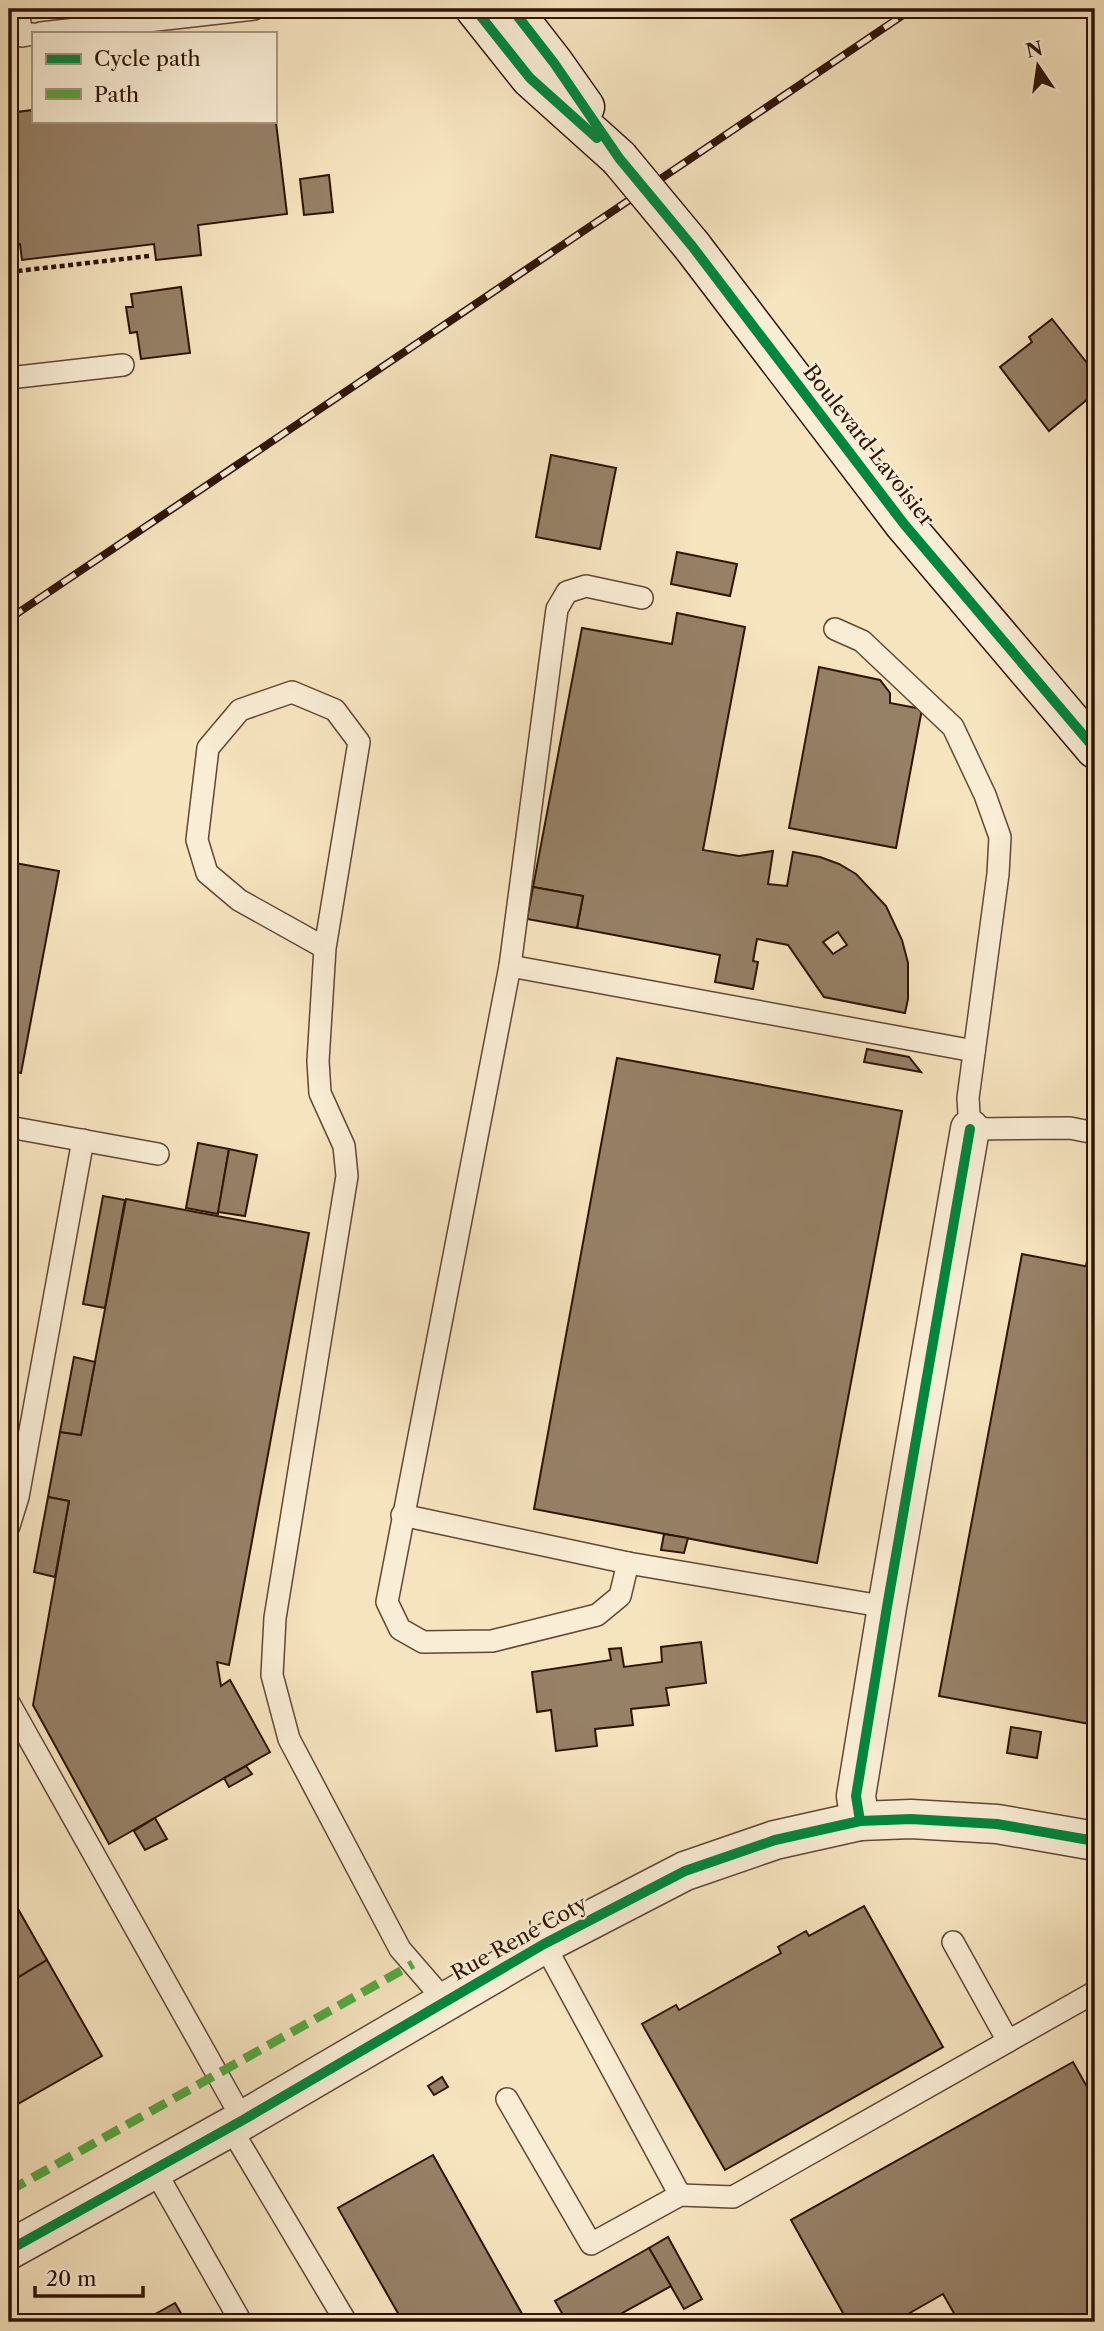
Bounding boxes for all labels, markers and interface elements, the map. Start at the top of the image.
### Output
legend [32,32,276,122]
north arrow [1002,32,1072,102]
text: N [1024,37,1045,63]
text: Cycle path [94,46,201,71]
text: Path [94,82,139,107]
street label: Boulevard Lavoisier [798,360,940,531]
street label: Rue René Coty [447,1890,592,1986]
scale bar [35,2254,144,2298]
text: 20 m [46,2266,97,2291]

